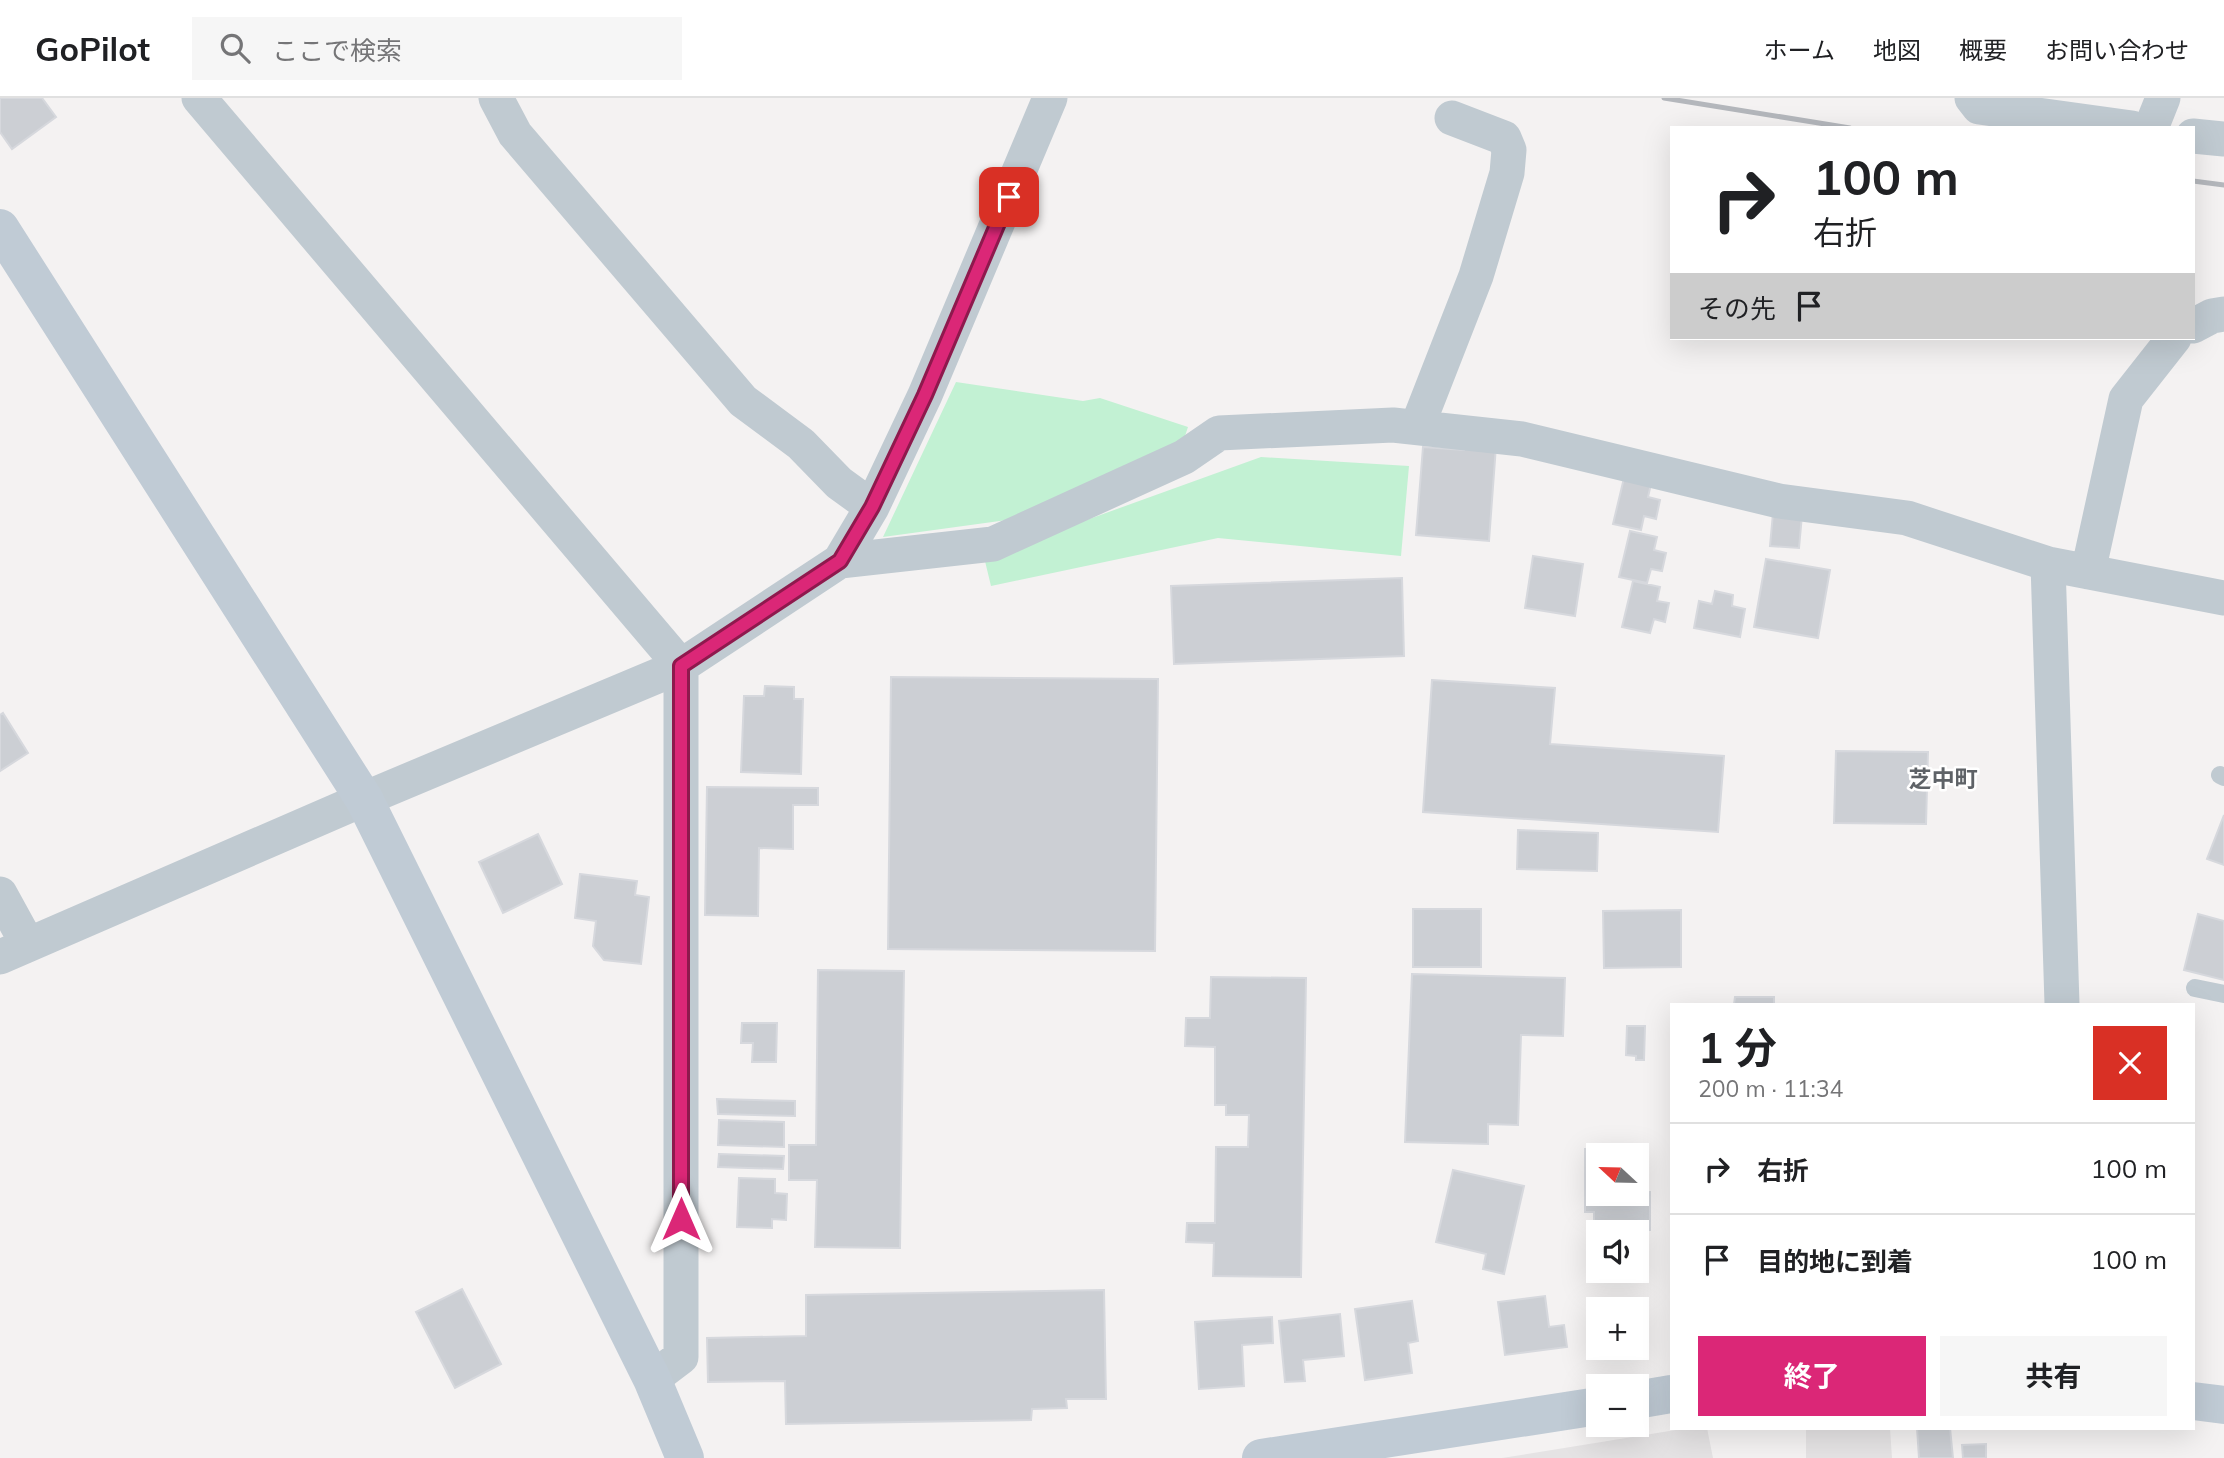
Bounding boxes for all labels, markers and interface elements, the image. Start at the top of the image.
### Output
search box [192,17,682,80]
text: GoPilot [35,28,150,69]
icon: search [216,29,254,67]
text: ここで検索 [272,34,402,67]
text: ホーム [1764,35,1835,65]
text: 地図 [1873,35,1921,65]
text: 概要 [1959,35,2007,65]
text: お問い合わせ [2045,35,2189,65]
text: 100 m [1813,146,1959,207]
icon: right [1698,154,1789,245]
pin [979,167,1039,227]
icon: arrive [990,178,1028,216]
text: 右折 [1813,212,1877,252]
icon: arrive [1790,287,1828,325]
text: その先 [1698,292,1776,325]
district label: 芝中町 [1909,764,1978,793]
text: 1 分 [1698,1021,1777,1074]
button: close [2093,1026,2167,1100]
text: 200 m · 11:34 [1698,1074,1843,1103]
north arrow [1586,1143,1648,1206]
map controls [1586,1143,1649,1437]
icon: right [1698,1150,1736,1188]
text: 100 m [2091,1152,2167,1185]
text: 右折 [1757,1154,1809,1187]
position arrow [644,1182,718,1256]
button: sound [1586,1220,1649,1283]
icon: arrive [1698,1241,1736,1279]
text: 100 m [2091,1243,2167,1276]
text: 目的地に到着 [1757,1245,1913,1278]
button: + [1586,1297,1649,1360]
button: 終了 [1698,1336,1926,1416]
button: 共有 [1940,1336,2167,1416]
button: − [1586,1374,1649,1437]

